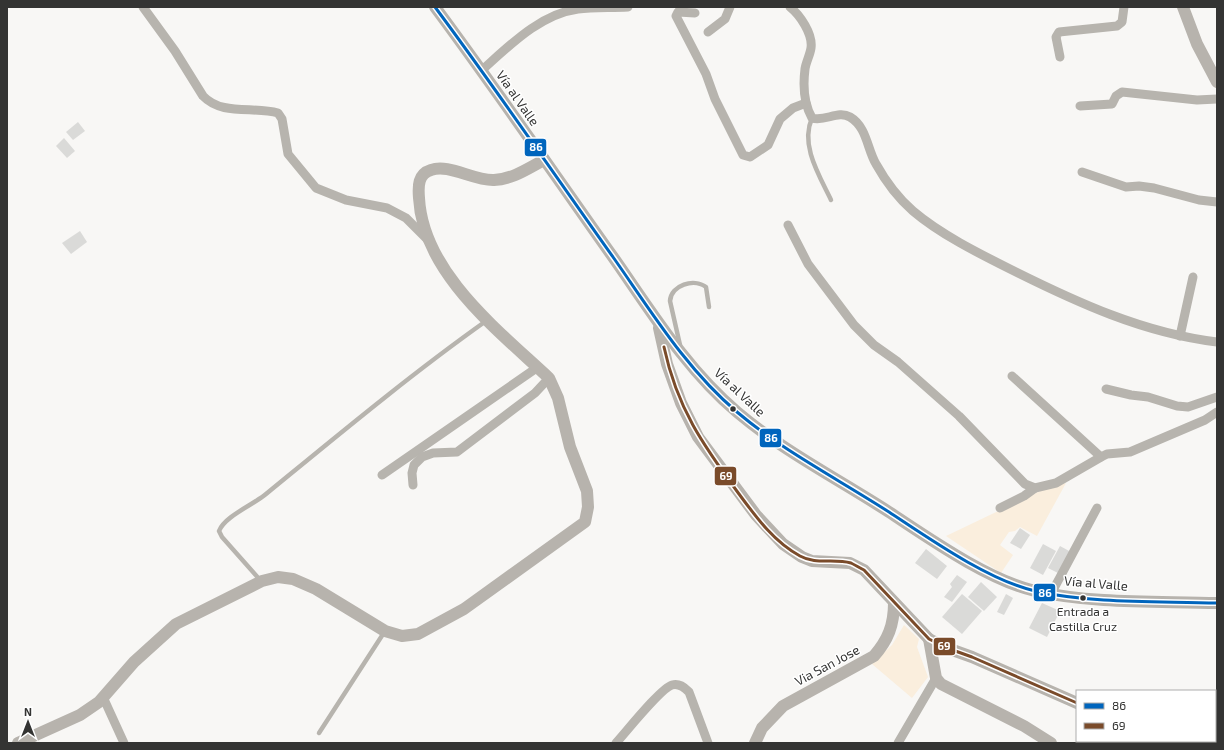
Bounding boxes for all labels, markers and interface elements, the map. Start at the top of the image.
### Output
street label: Vía al Valle [493,67,543,129]
line badge: 86 [524,138,547,157]
text: 86 [529,140,543,153]
street label: Vía al Valle [711,364,769,420]
unlabelled marker [728,404,738,414]
line badge: 86 [759,428,782,448]
text: 86 [764,431,778,444]
line badge: 69 [714,466,737,486]
text: 69 [720,469,732,482]
street label: Vía al Valle [1064,572,1129,594]
line badge: 86 [1033,583,1056,602]
text: 86 [1038,586,1052,599]
marker: Entrada a Castilla Cruz [1078,593,1088,603]
place label: Entrada a Castilla Cruz [1049,604,1117,633]
line badge: 69 [933,637,956,656]
text: 69 [938,639,950,652]
street label: Via San Jose [792,641,862,689]
legend [1076,690,1216,742]
text: 86 [1112,698,1126,712]
north arrow [8,702,48,742]
text: N [24,705,32,718]
text: 69 [1112,718,1126,732]

